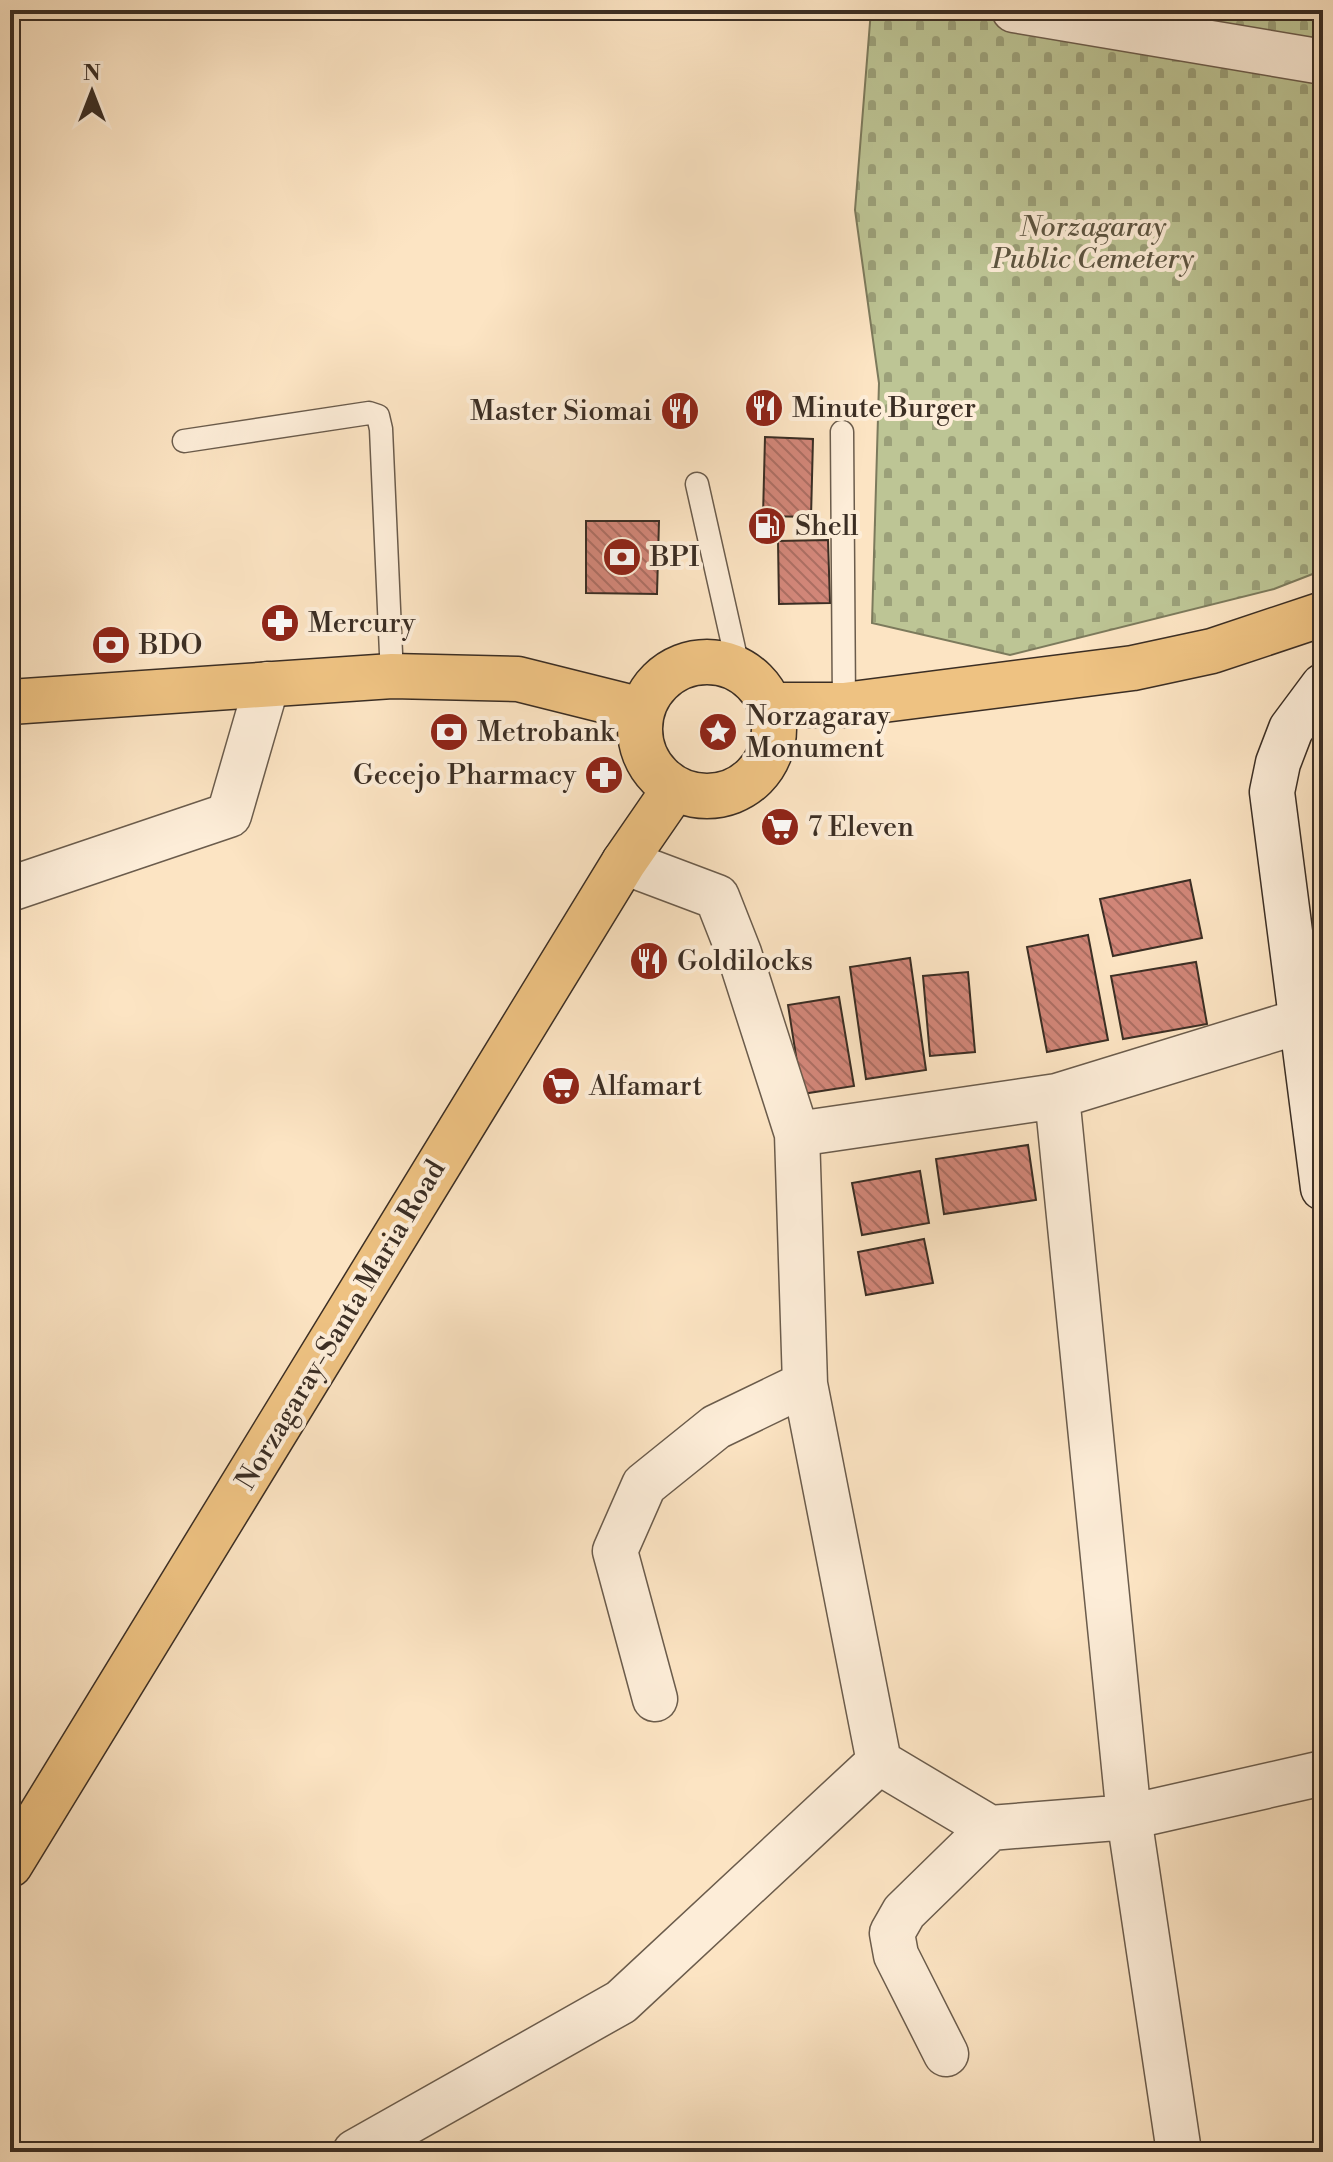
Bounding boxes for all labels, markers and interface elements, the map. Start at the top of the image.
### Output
north arrow [52,52,132,132]
text: N [83,60,101,87]
park label: Norzagaray Public Cemetery [991,210,1195,277]
restaurant icon: Minute Burger [743,387,785,429]
restaurant icon: Master Siomai [659,390,701,432]
place label: Minute Burger [792,391,976,426]
place label: Master Siomai [470,394,652,429]
fuel station icon: Shell [746,505,788,547]
place label: Shell [795,509,858,544]
bank icon: BPI [601,536,643,578]
place label: BPI [649,540,700,575]
pharmacy icon: Mercury [259,602,301,644]
place label: Mercury [308,606,416,641]
bank icon: BDO [90,624,132,666]
place label: BDO [138,628,202,663]
place label: Norzagaray Monument [746,699,891,766]
bank icon: Metrobank [428,711,470,753]
place icon: Norzagaray Monument [697,711,739,753]
place label: Metrobank [477,715,616,750]
pharmacy icon: Gecejo Pharmacy [583,754,625,796]
place label: Gecejo Pharmacy [353,758,576,793]
supermarket icon: 7 Eleven [759,806,801,848]
place label: 7 Eleven [808,810,914,845]
restaurant icon: Goldilocks [628,940,670,982]
place label: Goldilocks [677,944,813,979]
supermarket icon: Alfamart [540,1065,582,1107]
place label: Alfamart [588,1069,702,1104]
street label: Norzagaray-Santa Maria Road [229,1154,453,1496]

